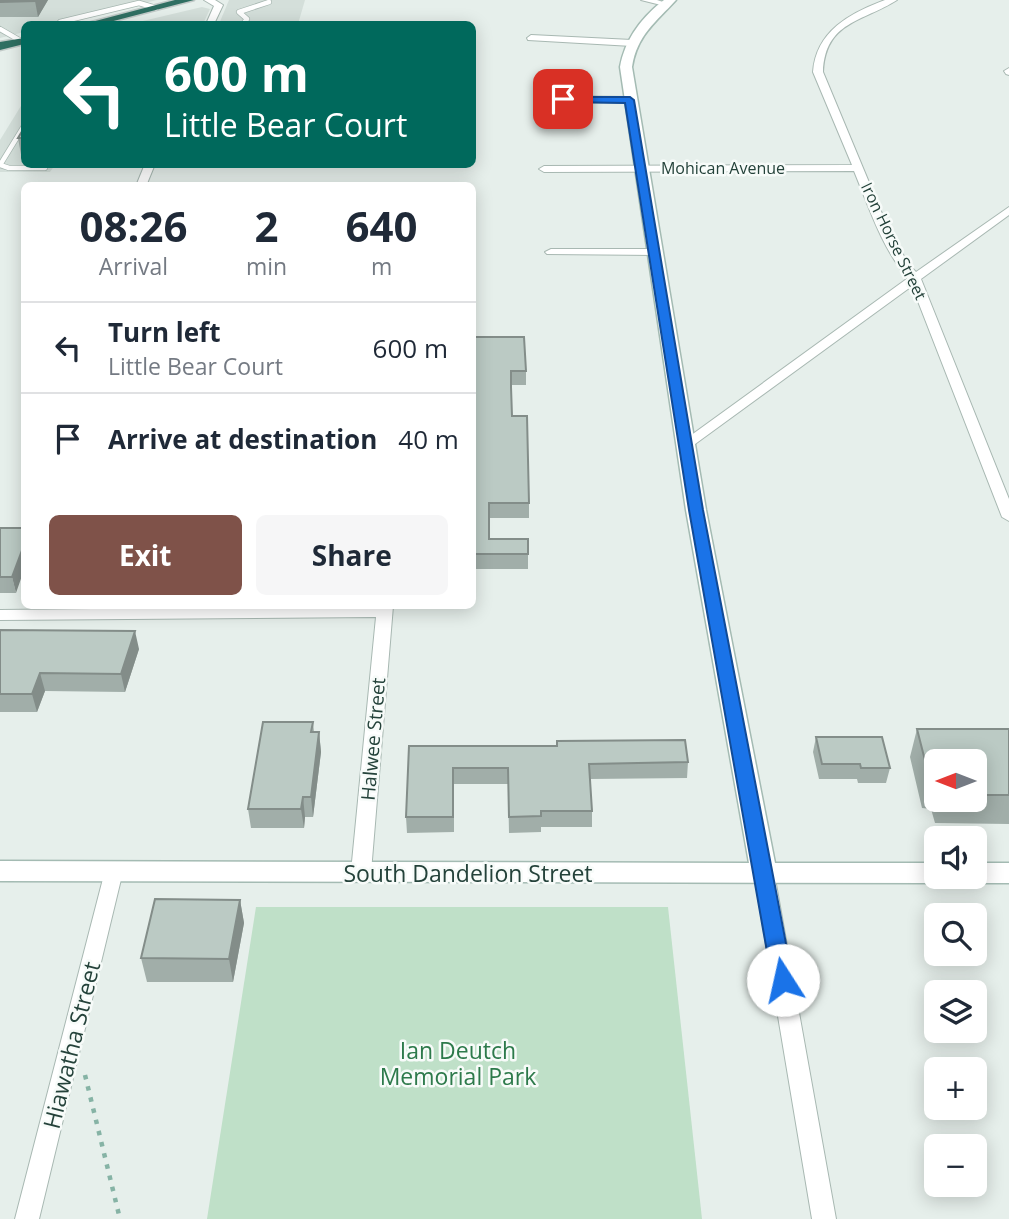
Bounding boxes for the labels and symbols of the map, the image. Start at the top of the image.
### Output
pin [533,69,593,129]
street label: Mohican Avenue [661,157,785,179]
street label: Iron Horse Street [856,179,932,304]
street label: Halwee Street [355,676,391,802]
north arrow [924,749,987,812]
street label: South Dandelion Street [343,857,593,889]
position arrow [746,943,820,1017]
street label: Hiawatha Street [35,958,107,1132]
park label: Ian Deutch Memorial Park [380,1034,536,1092]

